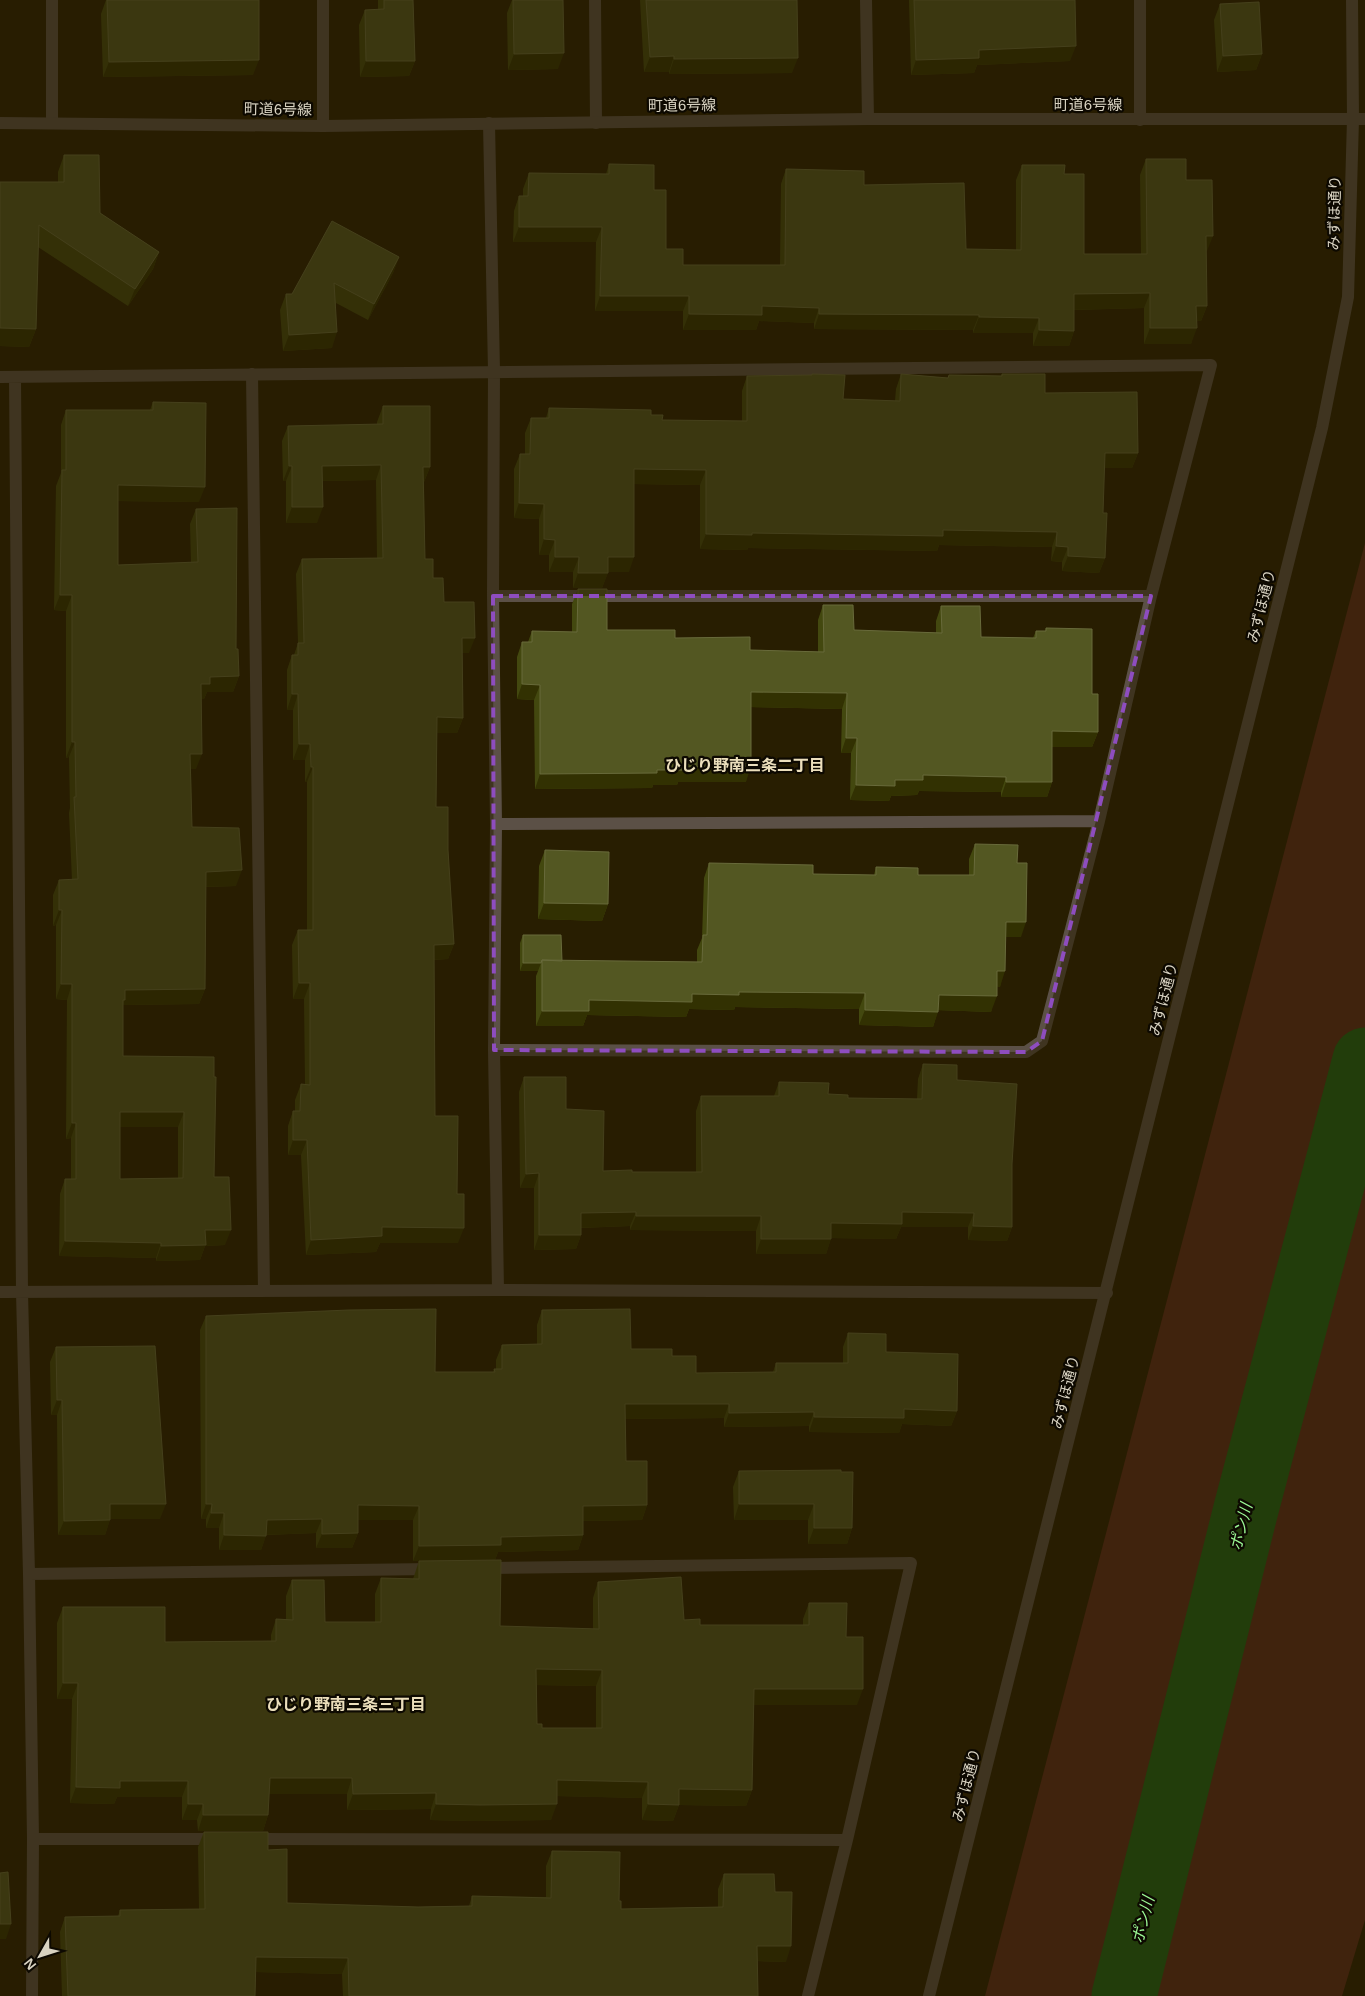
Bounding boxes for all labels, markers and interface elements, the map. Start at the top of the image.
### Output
street label: 町道6号線 [648,96,716,114]
street label: 町道6号線 [1054,96,1122,113]
street label: 町道6号線 [244,100,312,118]
street label: みずほ通り [1325,175,1343,251]
street label: みずほ通り [1244,568,1278,644]
district label: ひじり野南三条二丁目 [665,757,825,774]
street label: みずほ通り [1146,961,1180,1037]
street label: みずほ通り [1048,1354,1082,1430]
water label: ポン川 [1227,1500,1256,1552]
district label: ひじり野南三条三丁目 [266,1696,426,1713]
street label: みずほ通り [949,1747,983,1823]
water label: ポン川 [1129,1893,1158,1945]
north arrow [15,1931,65,1981]
text: N [20,1955,39,1973]

